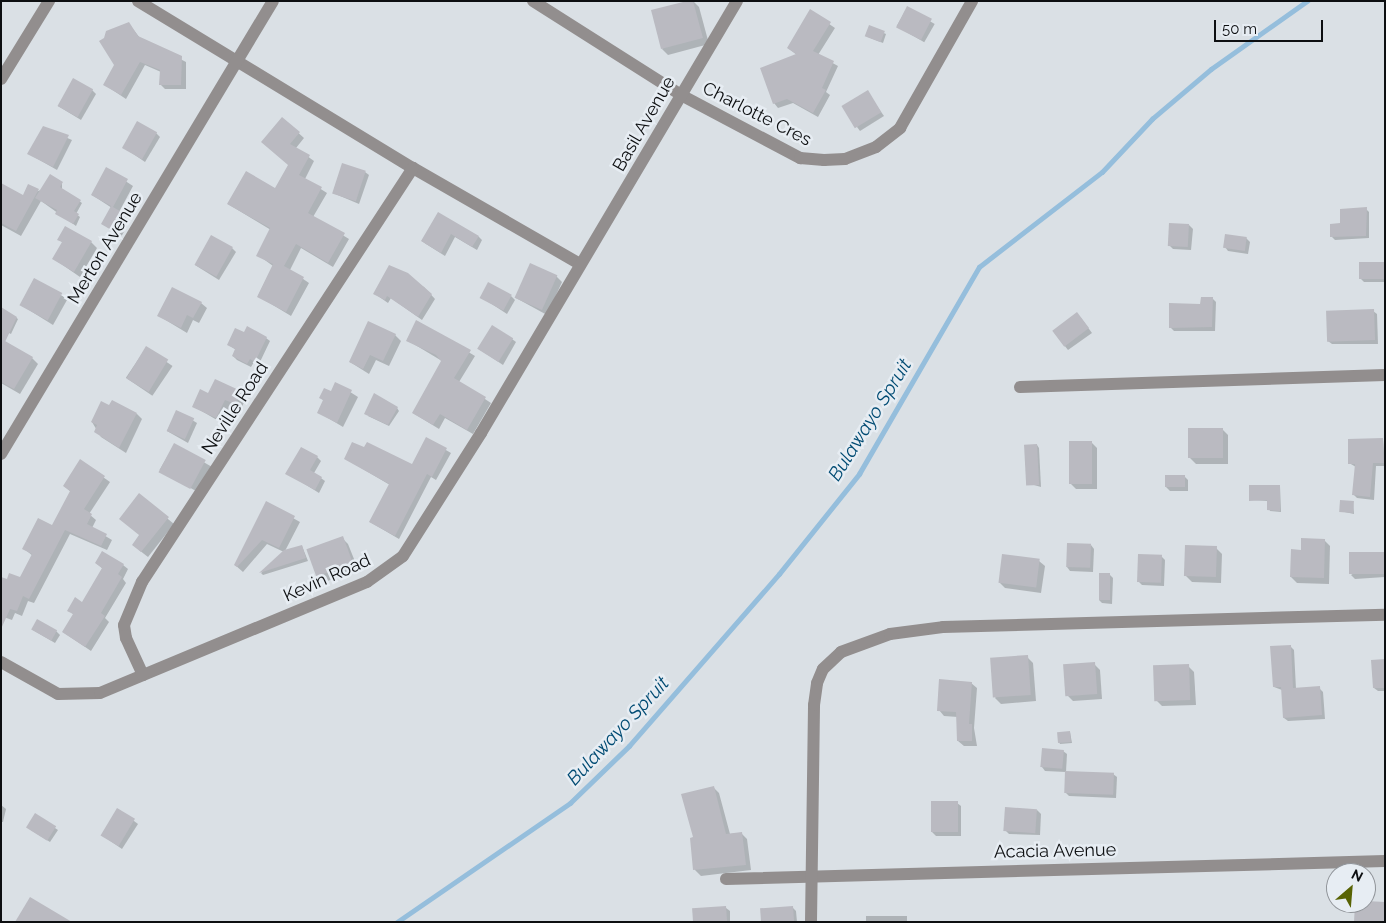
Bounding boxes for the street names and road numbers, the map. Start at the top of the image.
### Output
street label: Basil Avenue [608,72,680,176]
street label: Charlotte Cres [699,77,815,151]
street label: Merton Avenue [63,188,147,308]
street label: Neville Road [197,358,273,458]
street label: Kevin Road [280,549,374,607]
street label: Acacia Avenue [993,839,1117,863]

